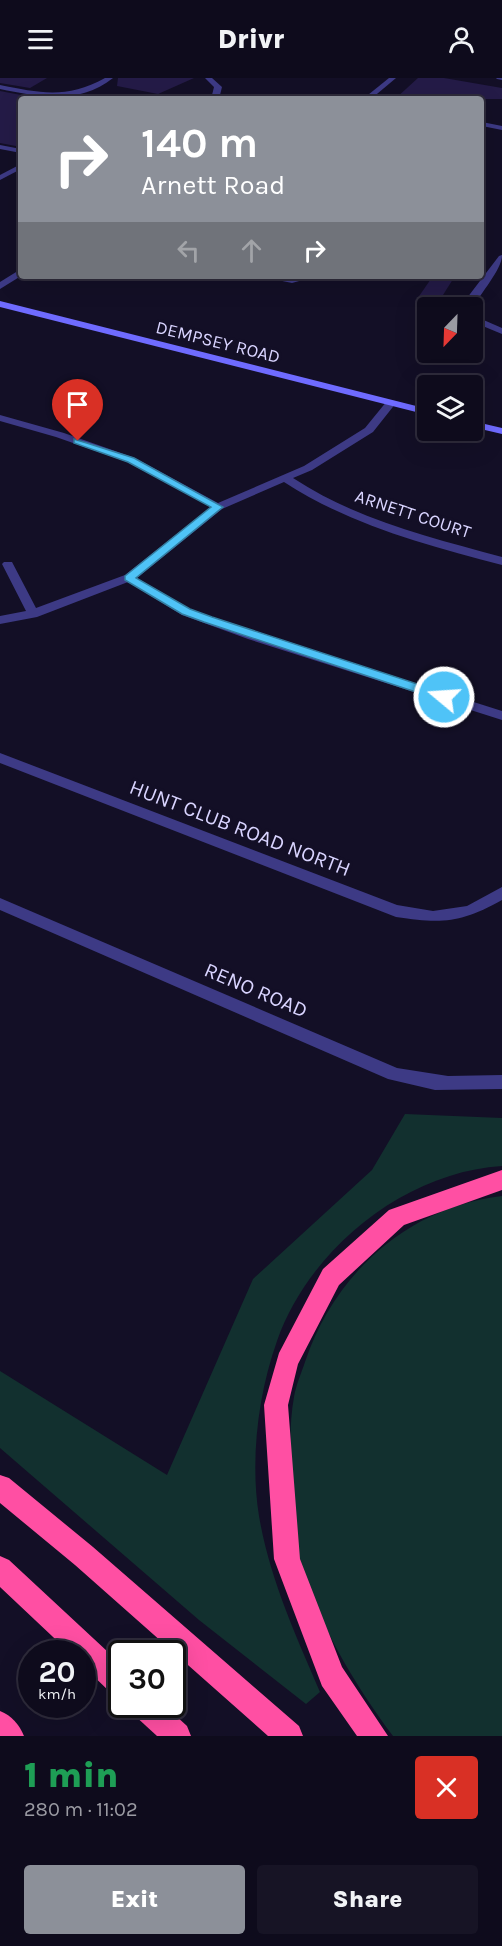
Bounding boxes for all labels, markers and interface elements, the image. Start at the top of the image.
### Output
icon: menu [24,23,57,56]
text: Drivr [218,23,284,55]
icon: person [445,23,478,56]
text: 140 m [141,118,258,168]
icon: right [42,120,120,198]
text: Arnett Road [141,169,285,201]
icon: left [172,234,205,267]
icon: ahead [235,234,268,267]
icon: right [298,234,331,267]
north arrow [417,297,483,363]
map controls [417,297,483,441]
street label: DEMPSEY ROAD [154,316,282,368]
button: layers [417,375,483,441]
pin [52,379,103,441]
icon: arrive [61,388,94,421]
street label: ARNETT COURT [352,485,474,543]
position arrow [412,665,476,729]
street label: HUNT CLUB ROAD NORTH [126,775,354,881]
street label: RENO ROAD [201,957,311,1023]
speed limit sign: 30 [108,1640,186,1718]
text: 20 [38,1654,76,1690]
text: km/h [38,1685,76,1703]
text: 1 min [24,1754,118,1796]
button: close [415,1756,478,1819]
text: 280 m · 11:02 [24,1798,138,1821]
button: Exit [24,1865,245,1934]
button: Share [257,1865,478,1934]

